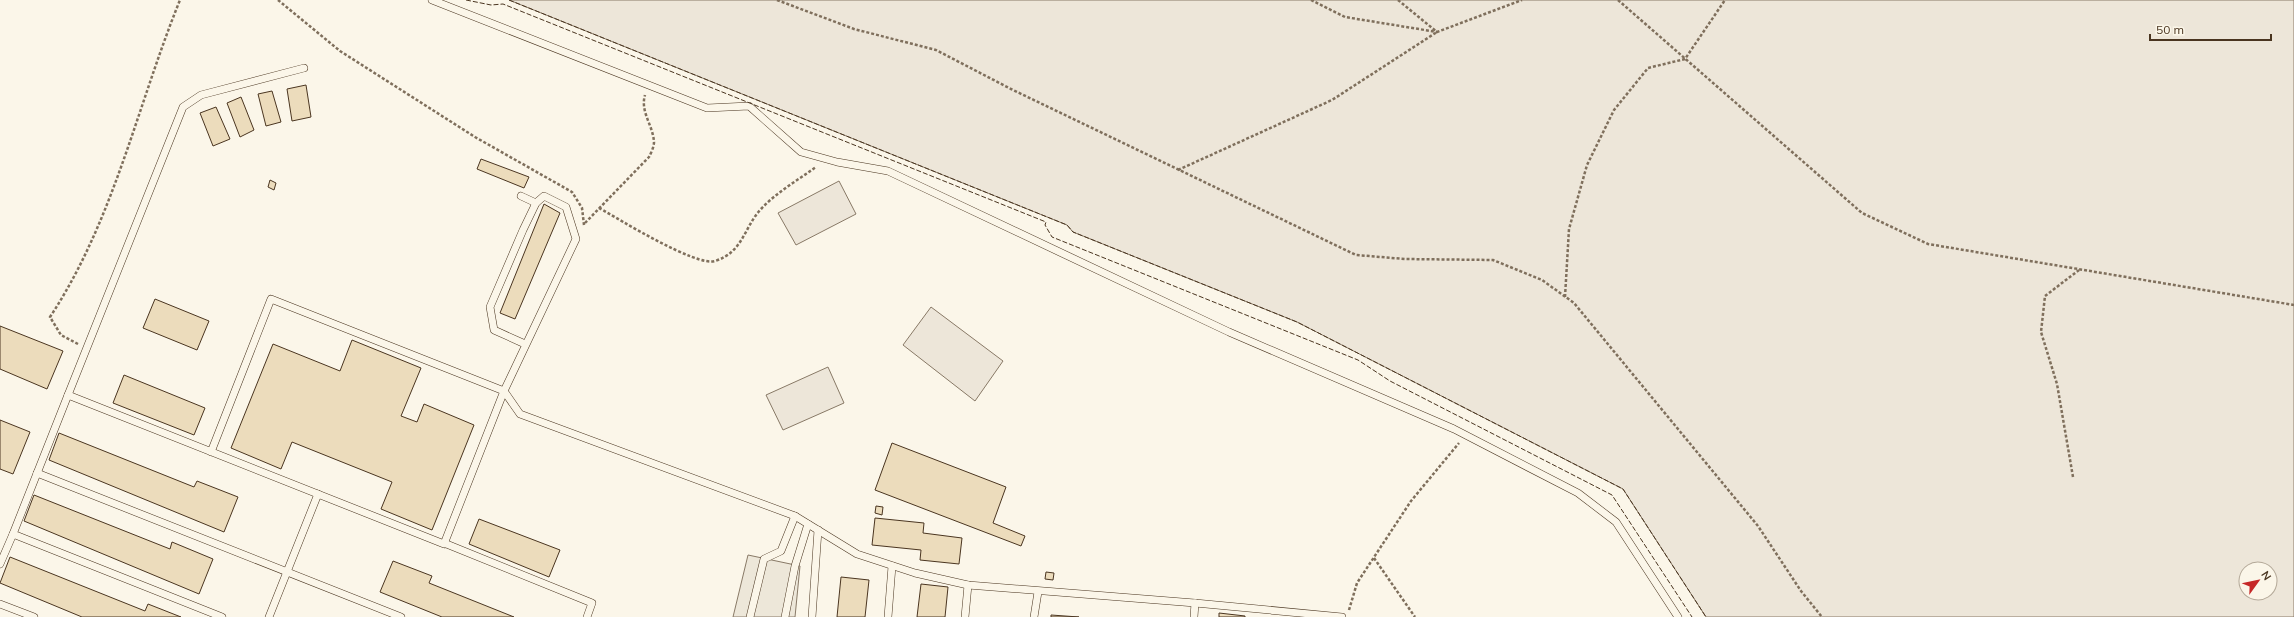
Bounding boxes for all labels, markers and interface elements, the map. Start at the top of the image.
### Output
scale bar [2150,16,2271,42]
text: 50 m [2156,22,2184,37]
north arrow [2238,561,2278,601]
text: N [2258,568,2275,583]

